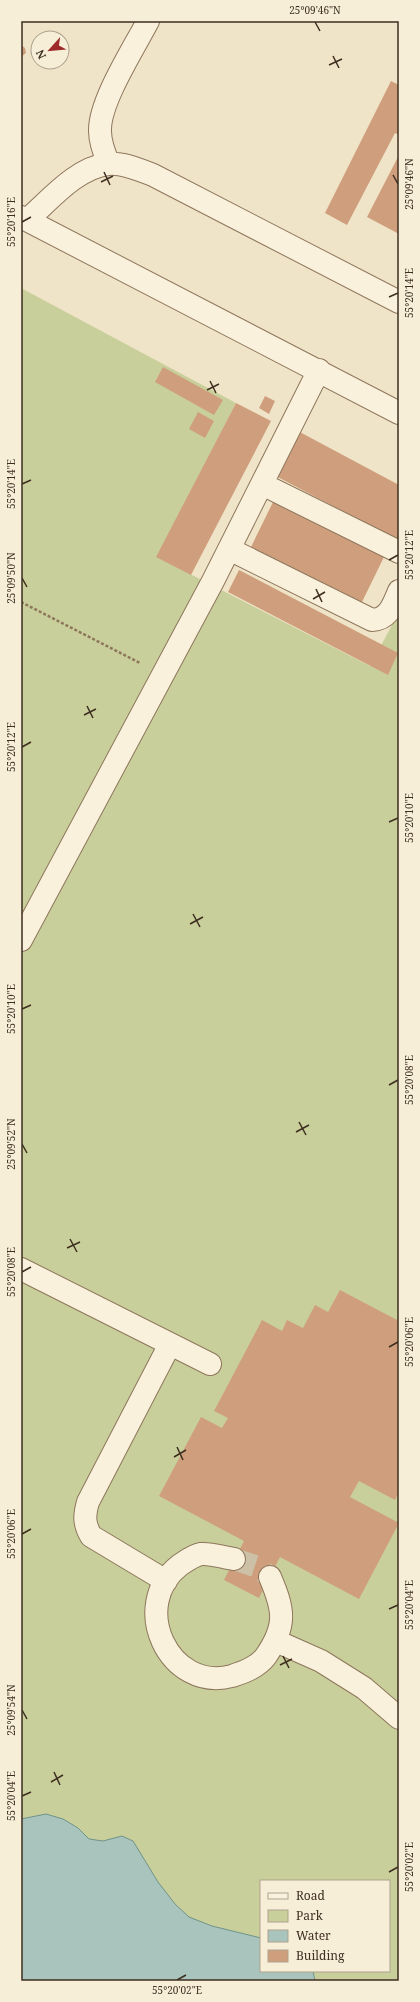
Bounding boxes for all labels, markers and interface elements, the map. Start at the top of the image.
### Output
text: 25°09'46"N [289,3,341,17]
north arrow [30,30,70,70]
text: N [32,47,49,62]
text: 25°09'46"N [402,158,416,210]
text: 55°20'16"E [4,197,18,247]
text: 55°20'14"E [402,268,416,318]
text: 55°20'14"E [4,459,18,509]
text: 55°20'12"E [402,530,416,580]
text: 25°09'50"N [4,552,18,604]
text: 55°20'12"E [4,722,18,772]
text: 55°20'10"E [402,793,416,843]
text: 55°20'10"E [4,984,18,1034]
text: 55°20'08"E [402,1055,416,1105]
text: 25°09'52"N [4,1118,18,1170]
text: 55°20'08"E [4,1247,18,1297]
text: 55°20'06"E [402,1317,416,1367]
text: 55°20'06"E [4,1509,18,1559]
text: 55°20'04"E [402,1580,416,1630]
text: 25°09'54"N [4,1684,18,1736]
text: 55°20'04"E [4,1771,18,1821]
text: 55°20'02"E [402,1842,416,1892]
legend [260,1880,390,1972]
text: Road [296,1887,326,1904]
text: Park [296,1907,324,1924]
text: Water [296,1927,331,1944]
text: Building [296,1947,345,1964]
text: 55°20'02"E [152,1983,202,1997]

